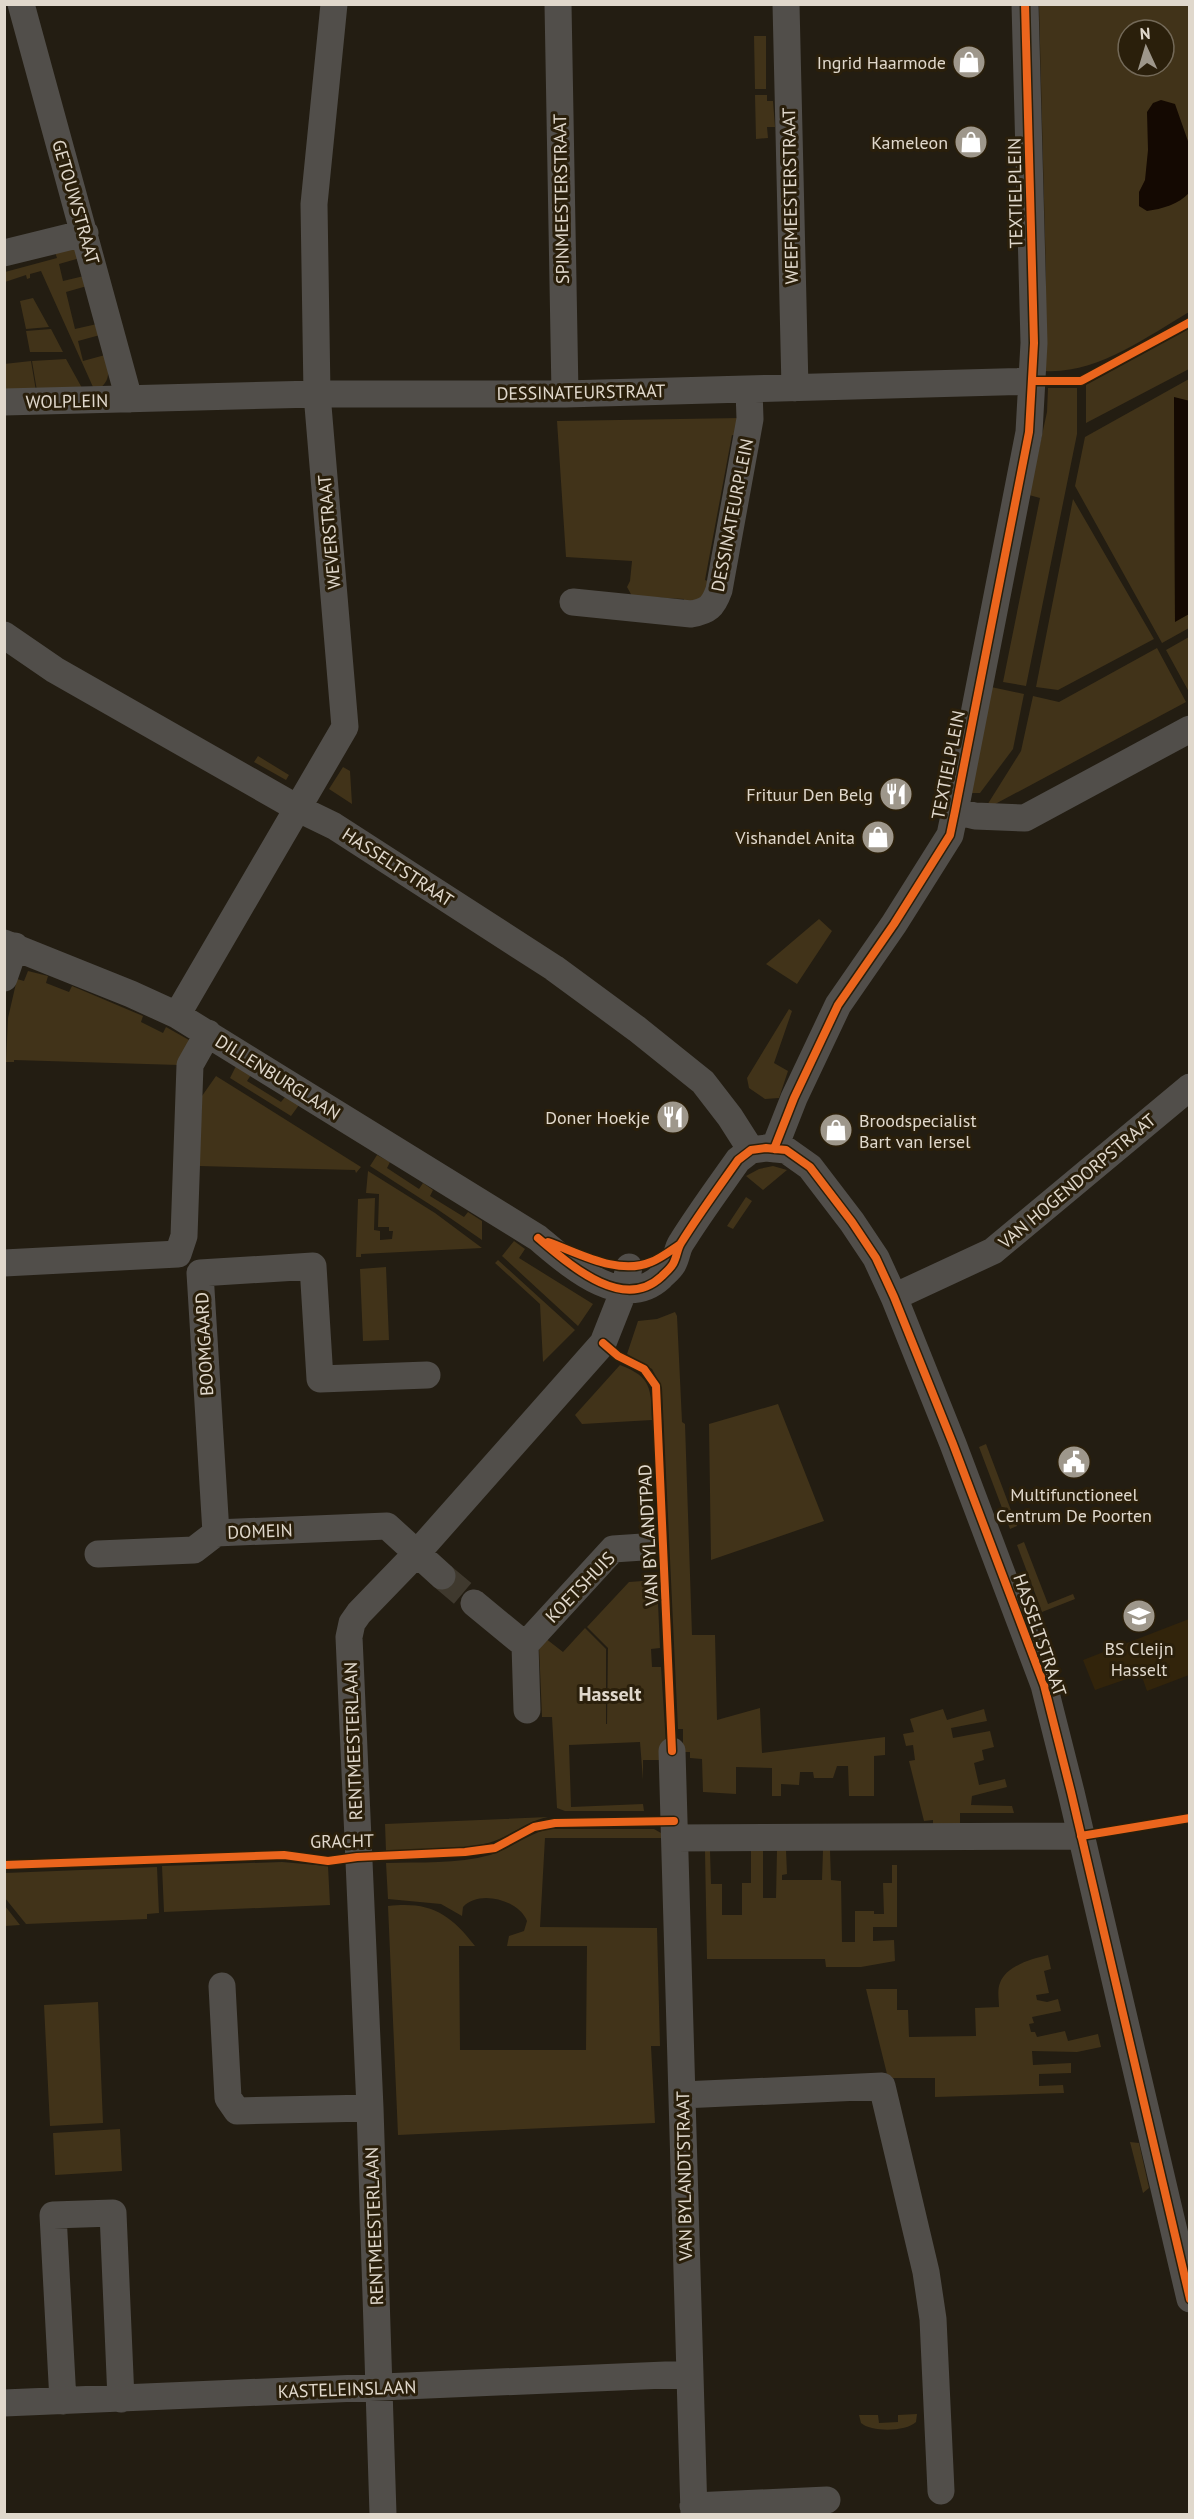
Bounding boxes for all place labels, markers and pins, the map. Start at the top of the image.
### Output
shop icon: Ingrid Haarmode [951,44,987,80]
place label: Ingrid Haarmode [817,51,946,74]
shop icon: Kameleon [953,124,989,160]
place label: Kameleon [871,131,948,154]
restaurant icon: Frituur Den Belg [878,776,914,812]
place label: Frituur Den Belg [746,783,873,806]
shop icon: Vishandel Anita [860,819,896,855]
place label: Vishandel Anita [734,826,855,849]
restaurant icon: Doner Hoekje [655,1099,691,1135]
place label: Doner Hoekje [545,1106,650,1129]
place label: Broodspecialist Bart van Iersel [859,1109,977,1153]
shop icon: Broodspecialist Bart van Iersel [818,1112,854,1148]
public building icon: Multifunctioneel Centrum De Poorten [1056,1444,1092,1480]
place label: Multifunctioneel Centrum De Poorten [996,1483,1152,1527]
school or university icon: BS Cleijn Hasselt [1121,1598,1157,1634]
place label: BS Cleijn Hasselt [1104,1637,1174,1681]

